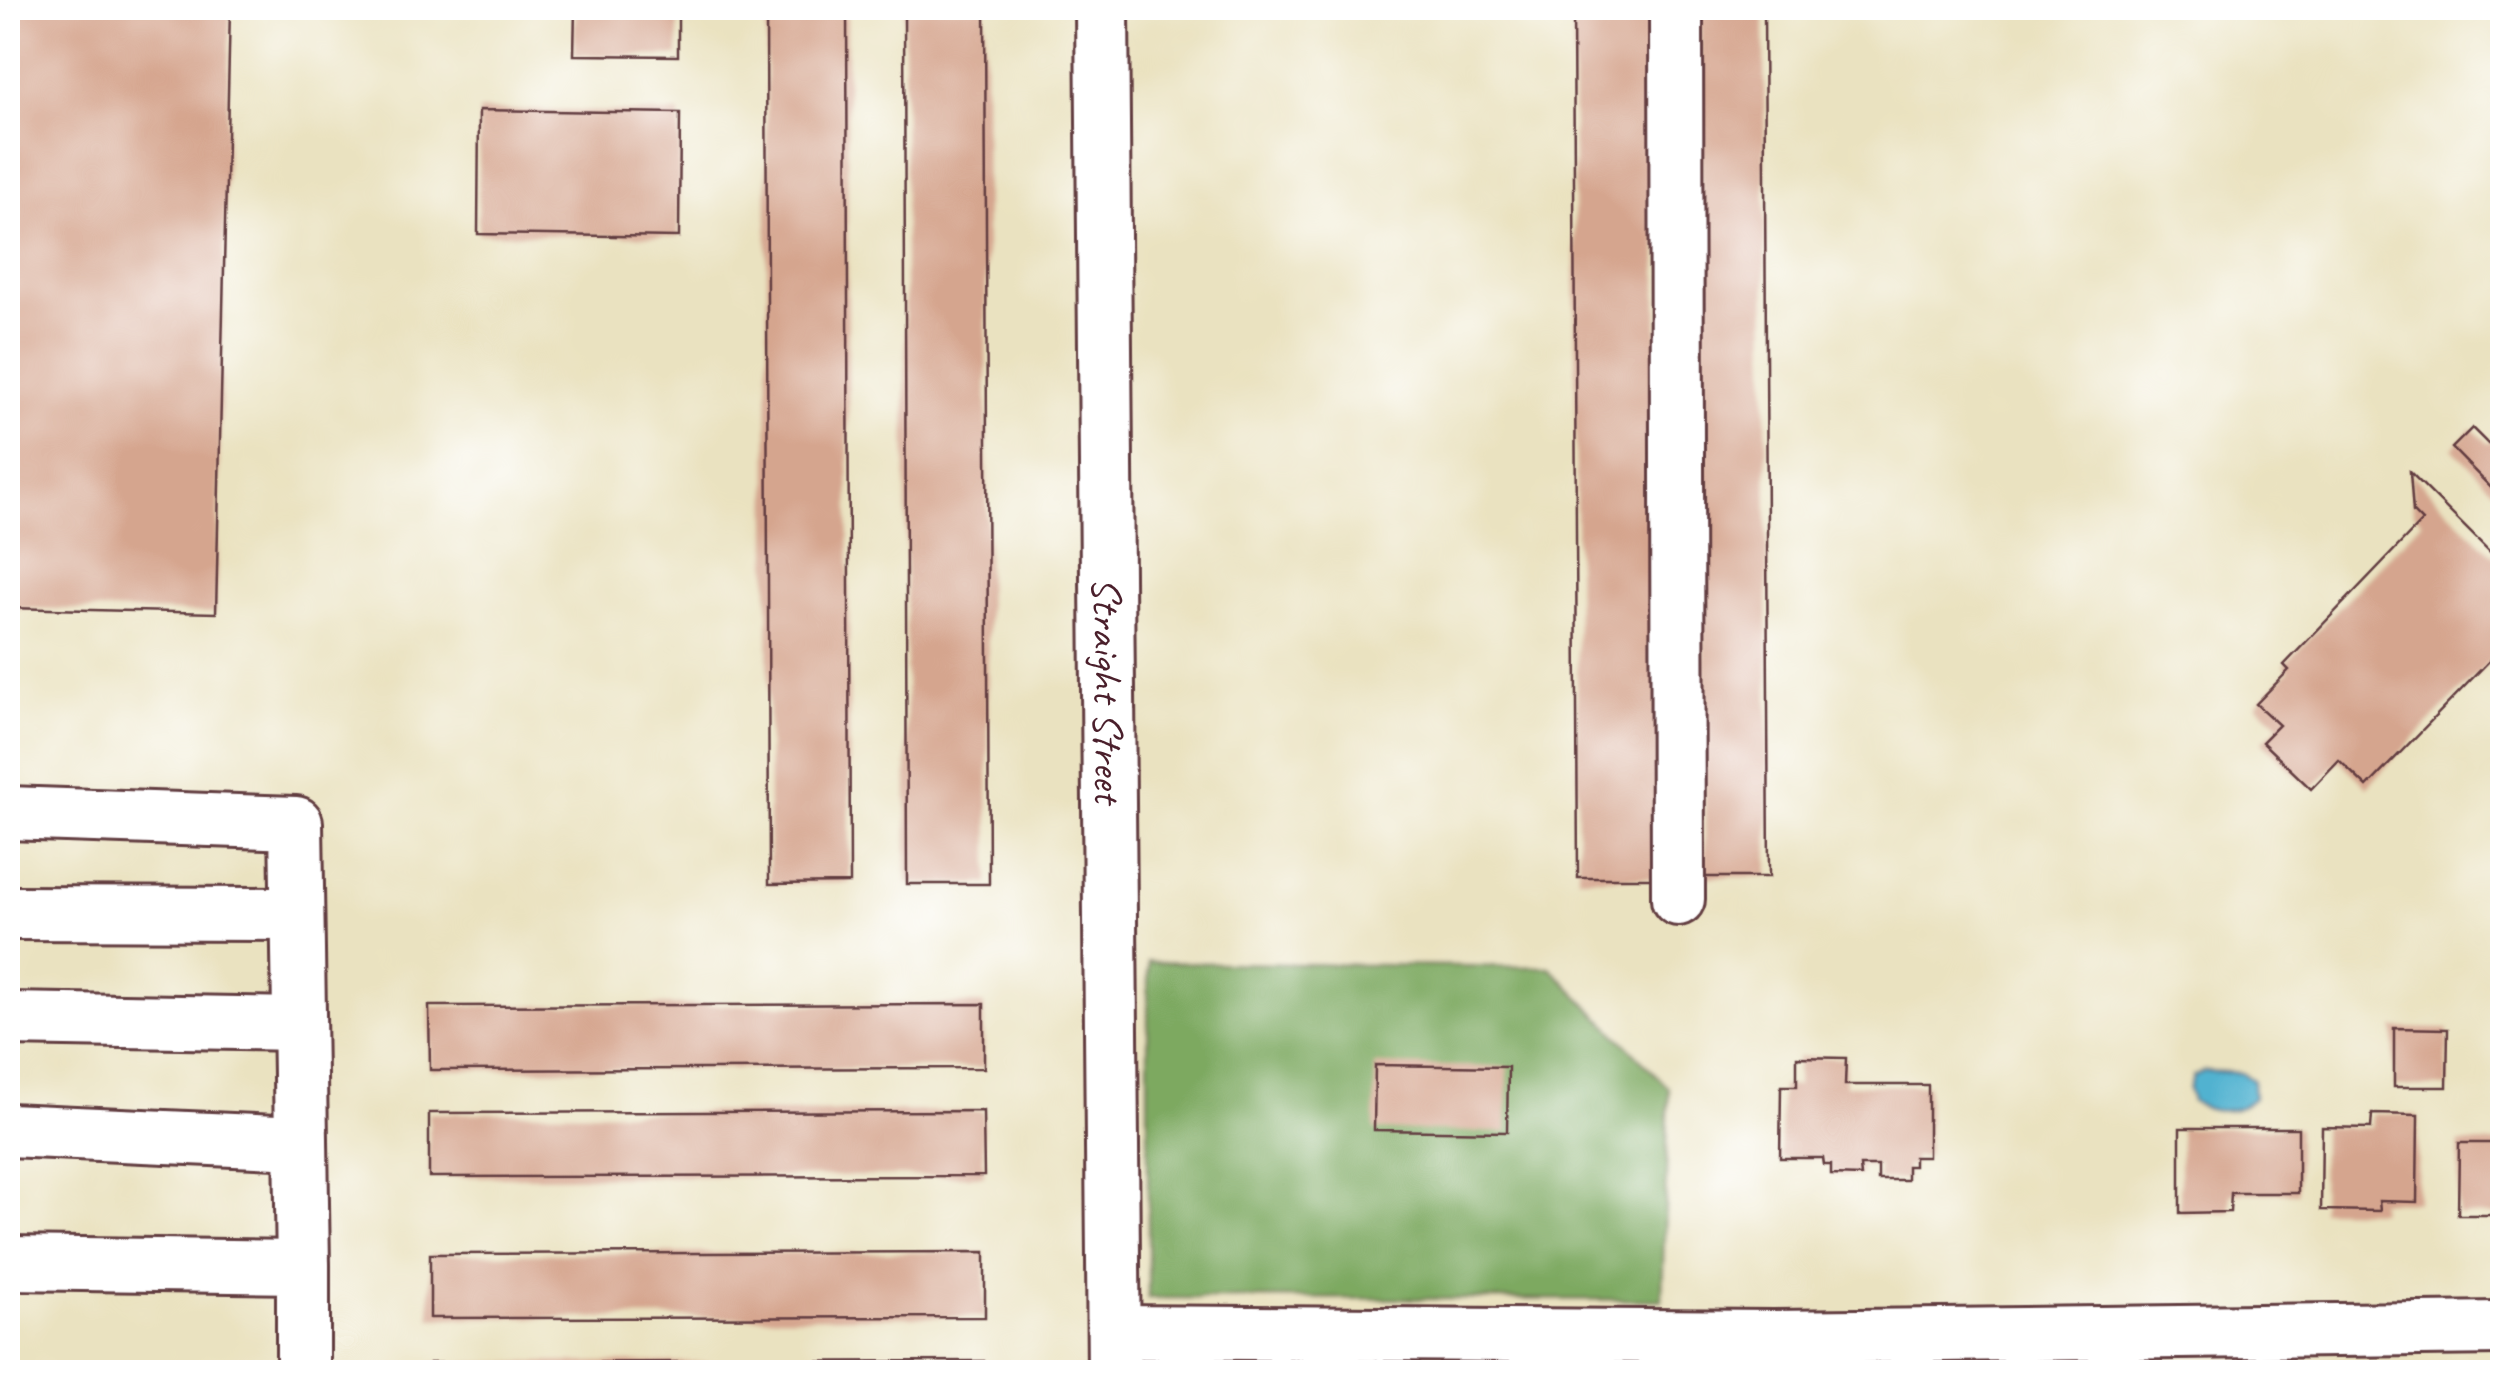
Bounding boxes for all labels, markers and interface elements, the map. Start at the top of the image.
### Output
street label: Straight Street [1081,577,1136,807]

